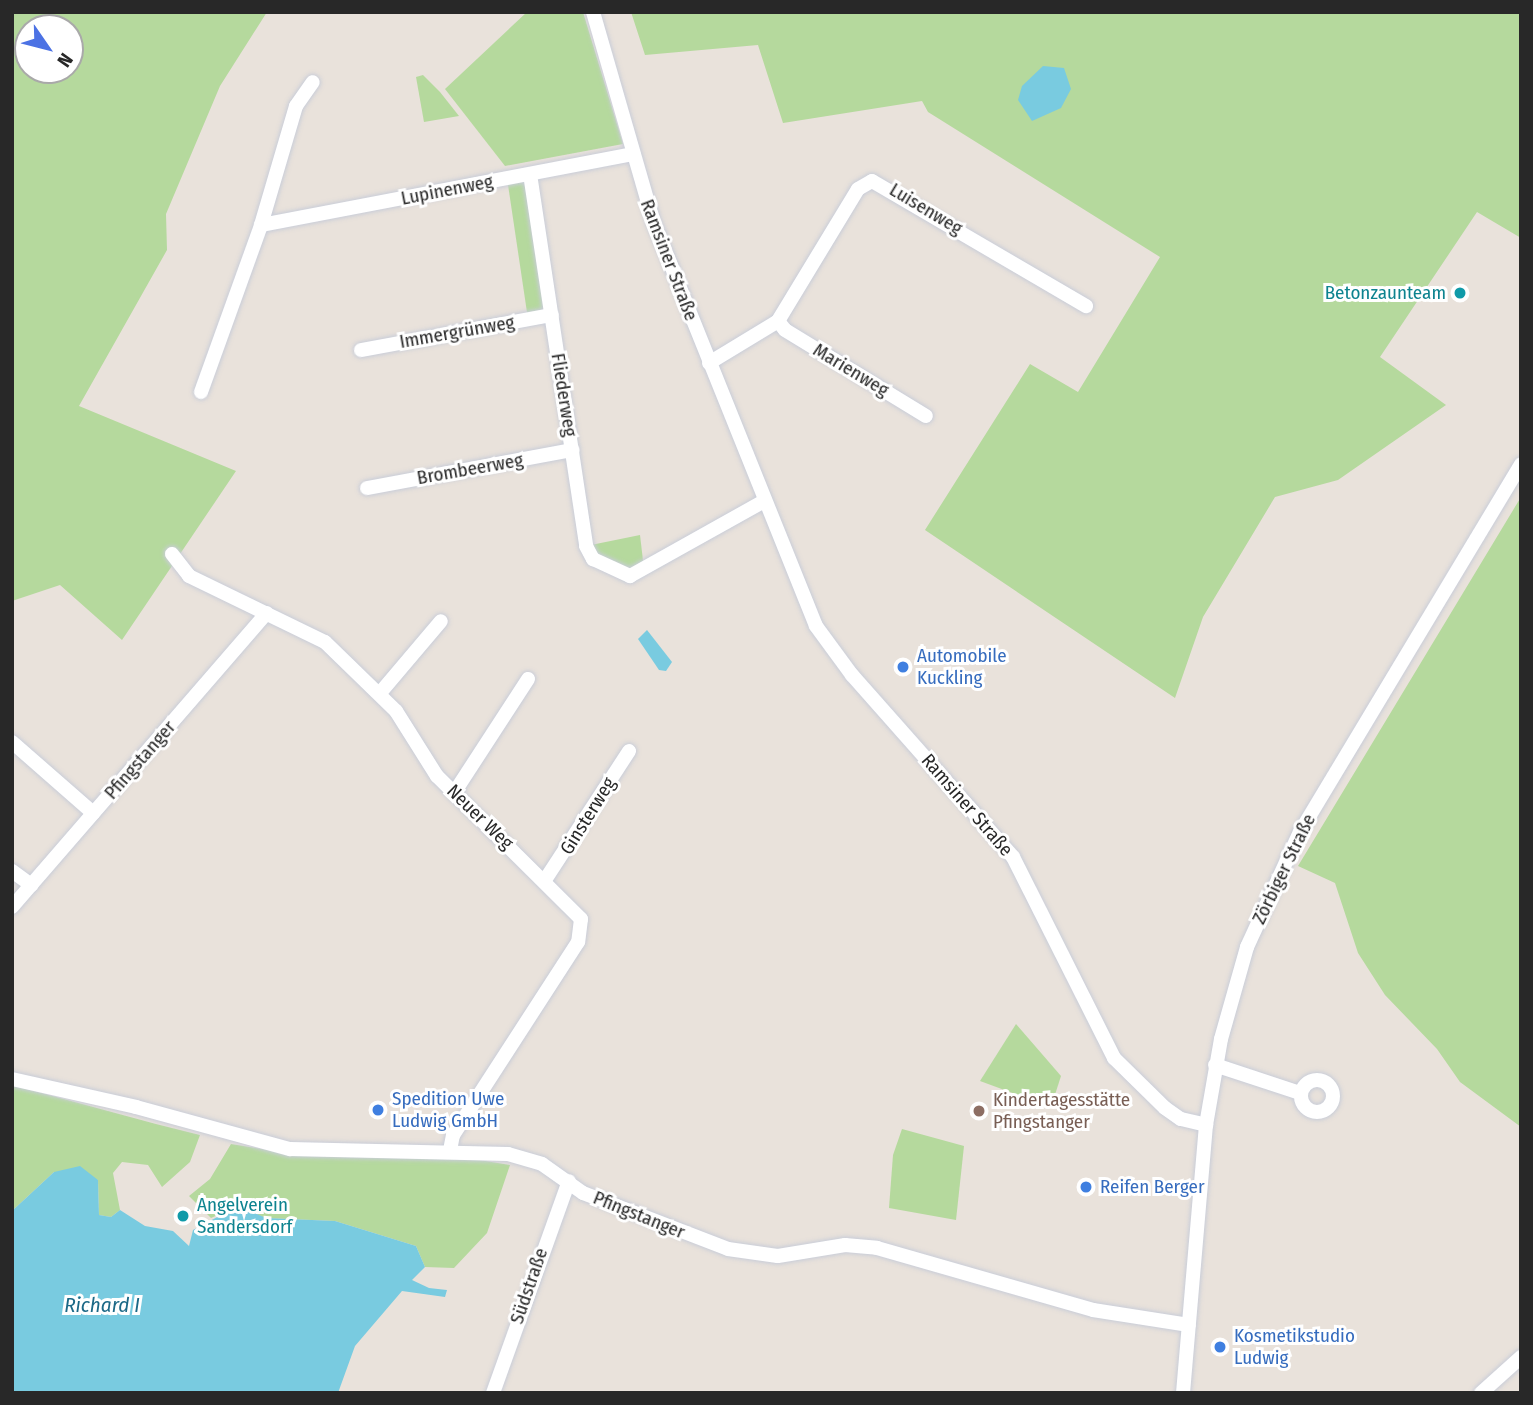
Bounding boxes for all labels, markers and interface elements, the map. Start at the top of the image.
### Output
north arrow [14,14,84,84]
text: N [52,49,78,71]
street label: Lupinenweg [399,170,495,210]
street label: Luisenweg [885,178,967,240]
street label: Ramsiner Straße [635,196,703,324]
place label: Betonzaunteam [1325,282,1446,304]
marker: Betonzaunteam [1452,285,1468,301]
street label: Immergrünweg [398,311,516,353]
street label: Marienweg [809,338,893,402]
street label: Fliederweg [546,352,582,438]
street label: Brombeerweg [415,448,525,490]
place label: Automobile Kuckling [917,645,1007,689]
marker: Automobile Kuckling [895,659,911,675]
street label: Pfingstanger [100,716,180,804]
street label: Ramsiner Straße [916,749,1018,861]
street label: Ginsterweg [555,773,621,859]
street label: Neuer Weg [442,780,518,854]
street label: Zörbiger Straße [1248,810,1320,928]
place label: Spedition Uwe Ludwig GmbH [392,1088,504,1132]
place label: Kindertagesstätte Pfingstanger [993,1089,1130,1133]
marker: Spedition Uwe Ludwig GmbH [370,1102,386,1118]
marker: Kindertagesstätte Pfingstanger [971,1103,987,1119]
place label: Reifen Berger [1100,1176,1205,1198]
marker: Reifen Berger [1078,1179,1094,1195]
street label: Pfingstanger [590,1186,688,1244]
place label: Angelverein Sandersdorf [197,1194,292,1238]
marker: Angelverein Sandersdorf [175,1208,191,1224]
street label: Südstraße [505,1245,553,1327]
water label: Richard I [64,1292,140,1318]
place label: Kosmetikstudio Ludwig [1234,1325,1355,1369]
marker: Kosmetikstudio Ludwig [1212,1339,1228,1355]

